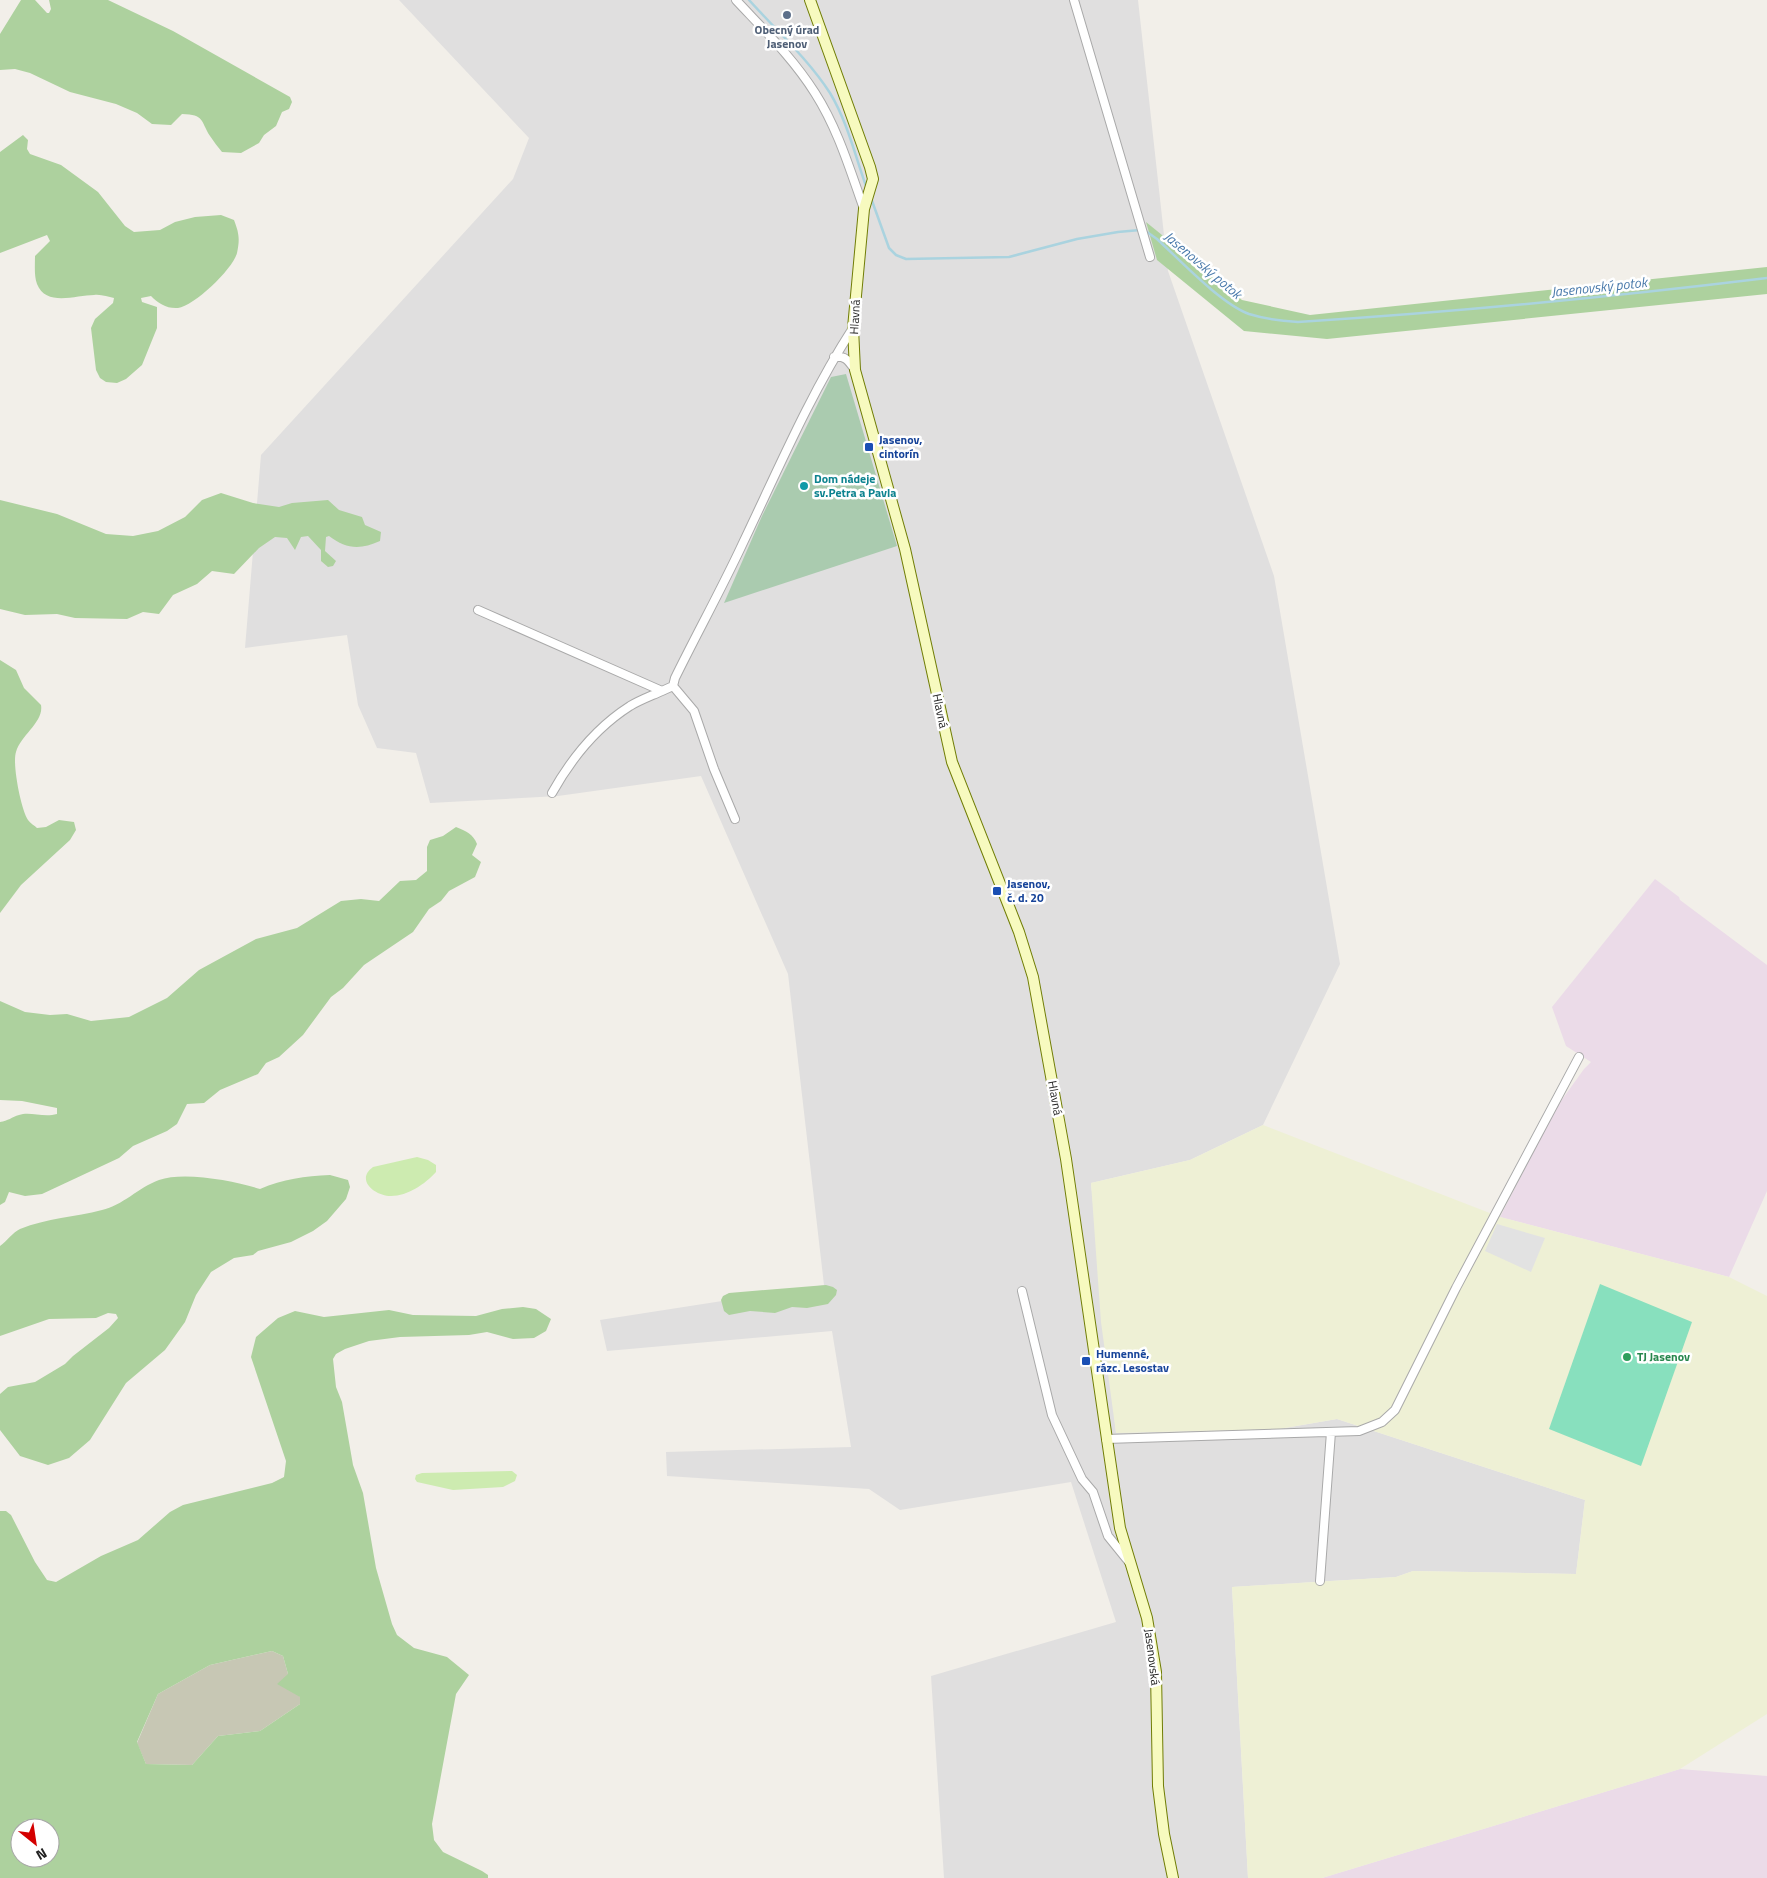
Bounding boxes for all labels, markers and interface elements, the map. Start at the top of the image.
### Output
marker: Obecný úrad Jasenov [781,9,793,21]
place label: Obecný úrad Jasenov [755,20,819,53]
water label: Jasenovský potok [1160,226,1248,305]
water label: Jasenovský potok [1550,271,1650,302]
street label: Hlavná [844,299,865,335]
place label: Jasenov, cintorín [879,430,922,463]
marker: Jasenov, cintorín [863,441,875,453]
place label: Dom nádeje sv.Petra a Pavla [814,469,896,502]
marker: Dom nádeje sv.Petra a Pavla [798,480,810,492]
street label: Hlavná [928,692,953,730]
place label: Jasenov, č. d. 20 [1007,874,1050,907]
marker: Jasenov, č. d. 20 [991,885,1003,897]
street label: Hlavná [1043,1079,1068,1117]
place label: Humenné, rázc. Lesostav [1096,1344,1169,1377]
place label: TJ Jasenov [1637,1347,1690,1366]
marker: TJ Jasenov [1621,1351,1633,1363]
marker: Humenné, rázc. Lesostav [1080,1355,1092,1367]
street label: Jasenovská [1140,1628,1165,1686]
north arrow [10,1818,60,1868]
text: N [32,1843,51,1866]

